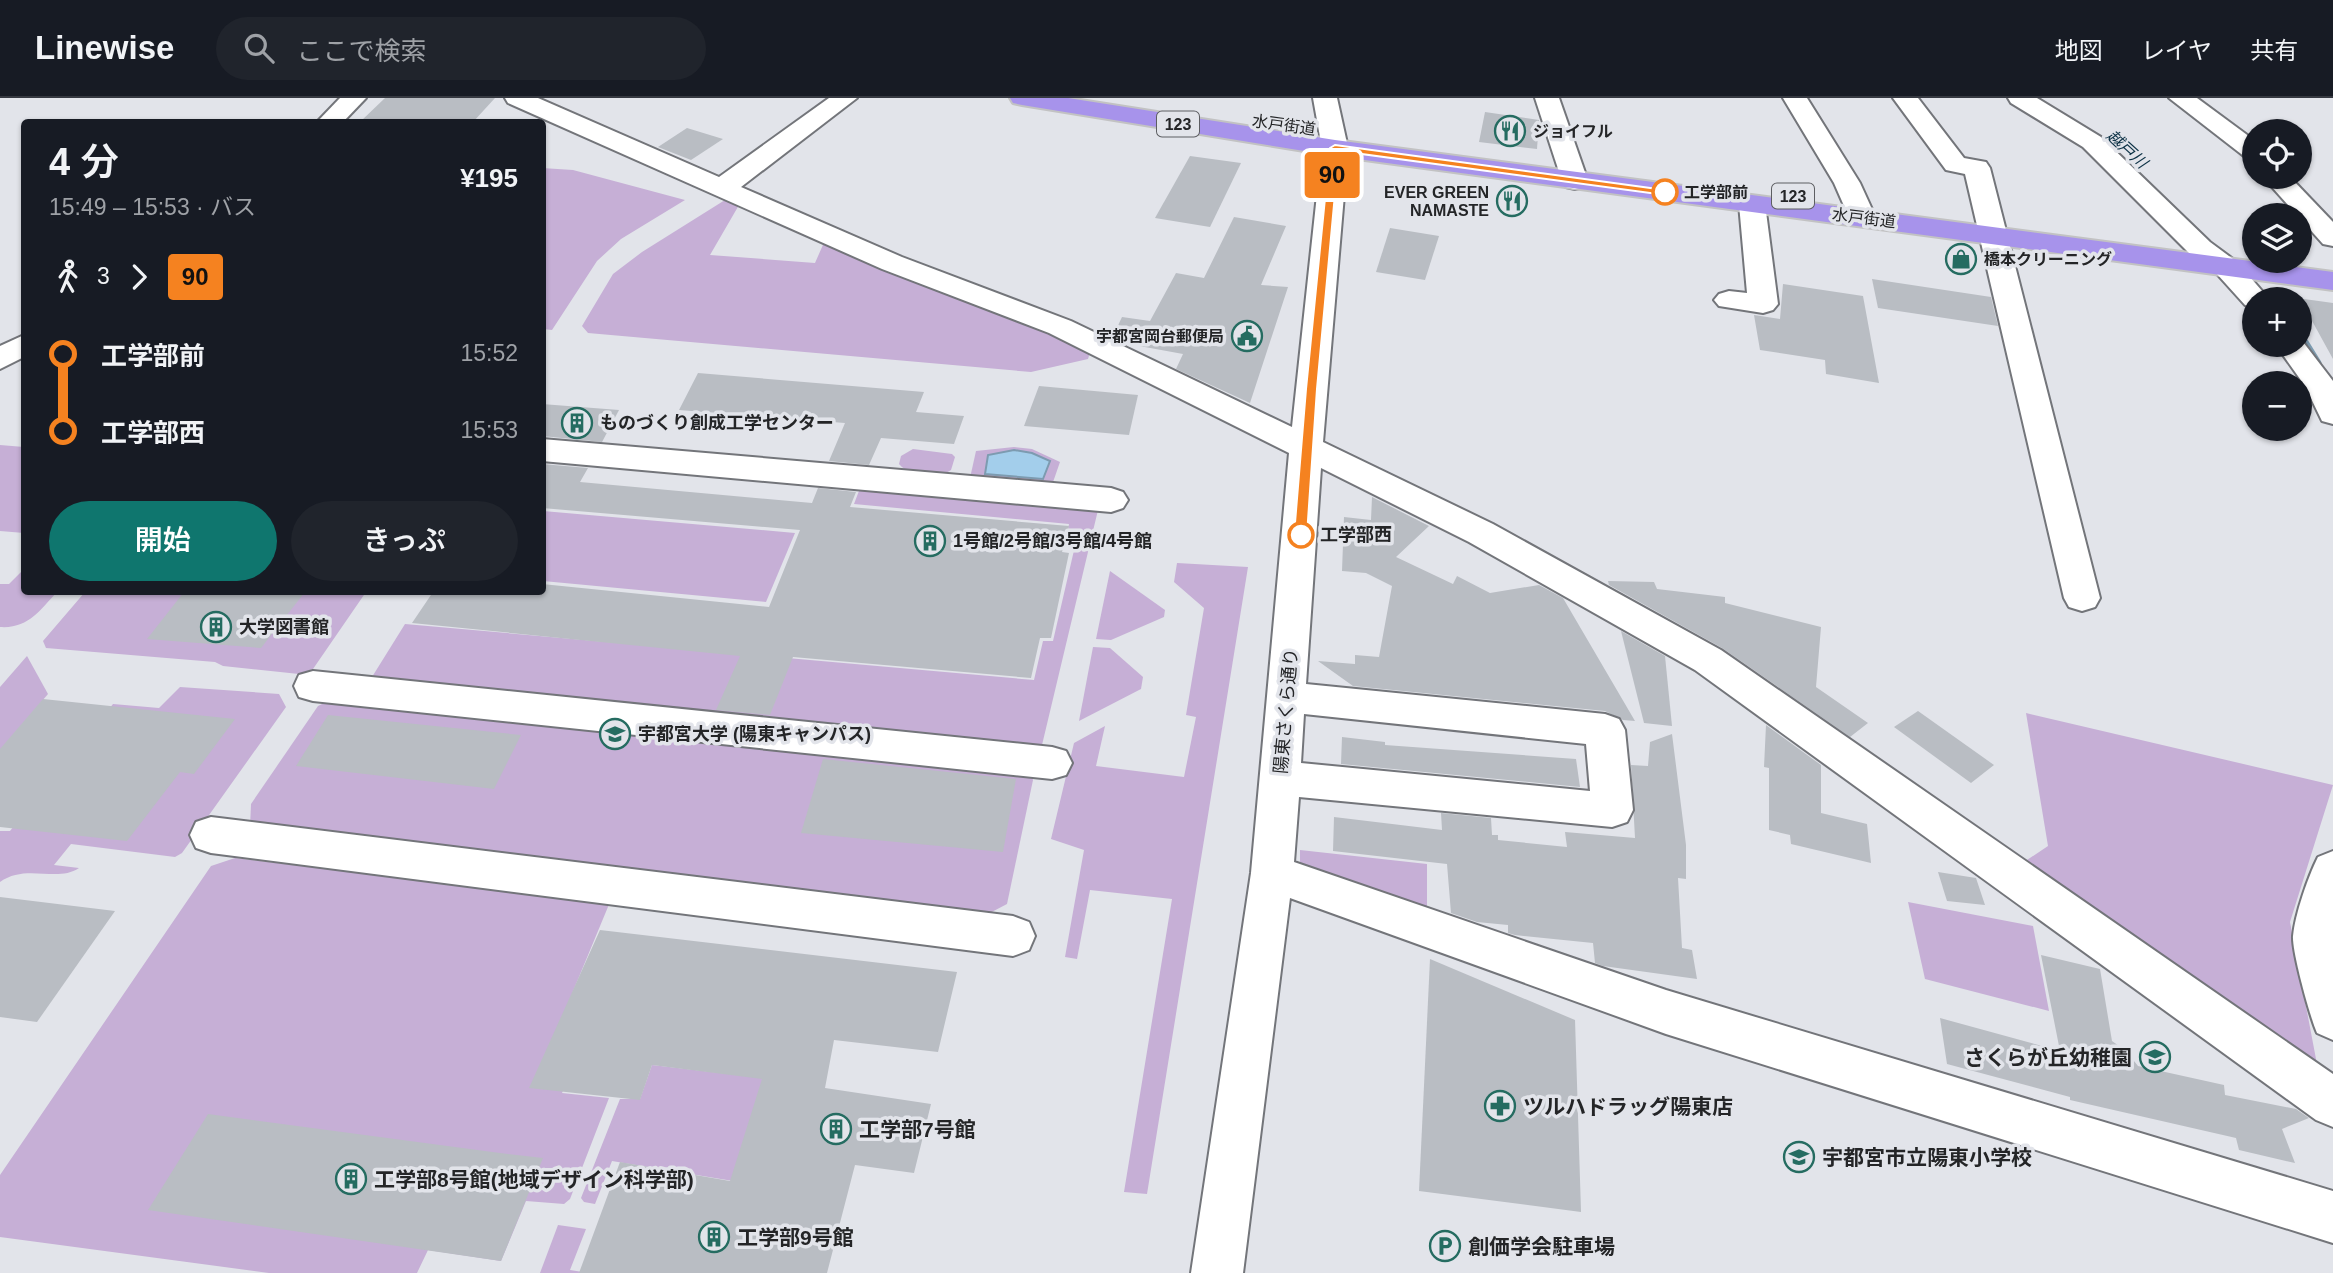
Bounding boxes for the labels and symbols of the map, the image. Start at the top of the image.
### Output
road number: 123 [1157,112,1199,136]
street label: 水戸街道 [1251,112,1317,138]
restaurant icon: ジョイフル [1493,114,1527,148]
place label: ジョイフル [1533,123,1613,140]
water label: 越戸川 [2103,127,2152,173]
line badge: 90 [1300,152,1364,198]
marker: 工学部前 [1652,179,1678,205]
place label: EVER GREEN NAMASTE [1384,184,1489,219]
restaurant icon: EVER GREEN NAMASTE [1495,184,1529,218]
place label: 工学部前 [1684,184,1748,201]
road number: 123 [1772,184,1814,208]
street label: 水戸街道 [1831,206,1897,230]
shop icon: 橋本クリーニング [1944,242,1978,276]
place label: 橋本クリーニング [1984,250,2112,268]
public building icon: 宇都宮岡台郵便局 [1230,319,1264,353]
place label: 宇都宮岡台郵便局 [1096,328,1224,345]
building icon: ものづくり創成工学センター [560,406,594,440]
place label: ものづくり創成工学センター [600,413,834,433]
marker: 工学部西 [1288,522,1314,548]
building icon: 1号館/2号館/3号館/4号館 [913,524,947,558]
place label: 工学部西 [1320,525,1392,545]
place label: 1号館/2号館/3号館/4号館 [953,531,1152,551]
building icon: 大学図書館 [199,610,233,644]
place label: 大学図書館 [239,617,329,637]
street label: 陽東さくら通り [1271,647,1301,775]
school or university icon: 宇都宮大学 (陽東キャンパス) [598,717,632,751]
place label: 宇都宮大学 (陽東キャンパス) [638,724,871,744]
school or university icon: さくらが丘幼稚園 [2138,1040,2172,1074]
place label: さくらが丘幼稚園 [1964,1046,2132,1069]
pharmacy icon: ツルハドラッグ陽東店 [1483,1089,1517,1123]
place label: ツルハドラッグ陽東店 [1523,1095,1733,1118]
building icon: 工学部7号館 [819,1112,853,1146]
place label: 工学部7号館 [859,1118,976,1141]
school or university icon: 宇都宮市立陽東小学校 [1782,1140,1816,1174]
place label: 宇都宮市立陽東小学校 [1822,1146,2032,1169]
building icon: 工学部8号館(地域デザイン科学部) [334,1162,368,1196]
place label: 工学部8号館(地域デザイン科学部) [374,1168,694,1191]
building icon: 工学部9号館 [697,1220,731,1254]
place label: 工学部9号館 [737,1226,854,1249]
parking icon: 創価学会駐車場 [1428,1229,1462,1263]
place label: 創価学会駐車場 [1468,1235,1615,1258]

